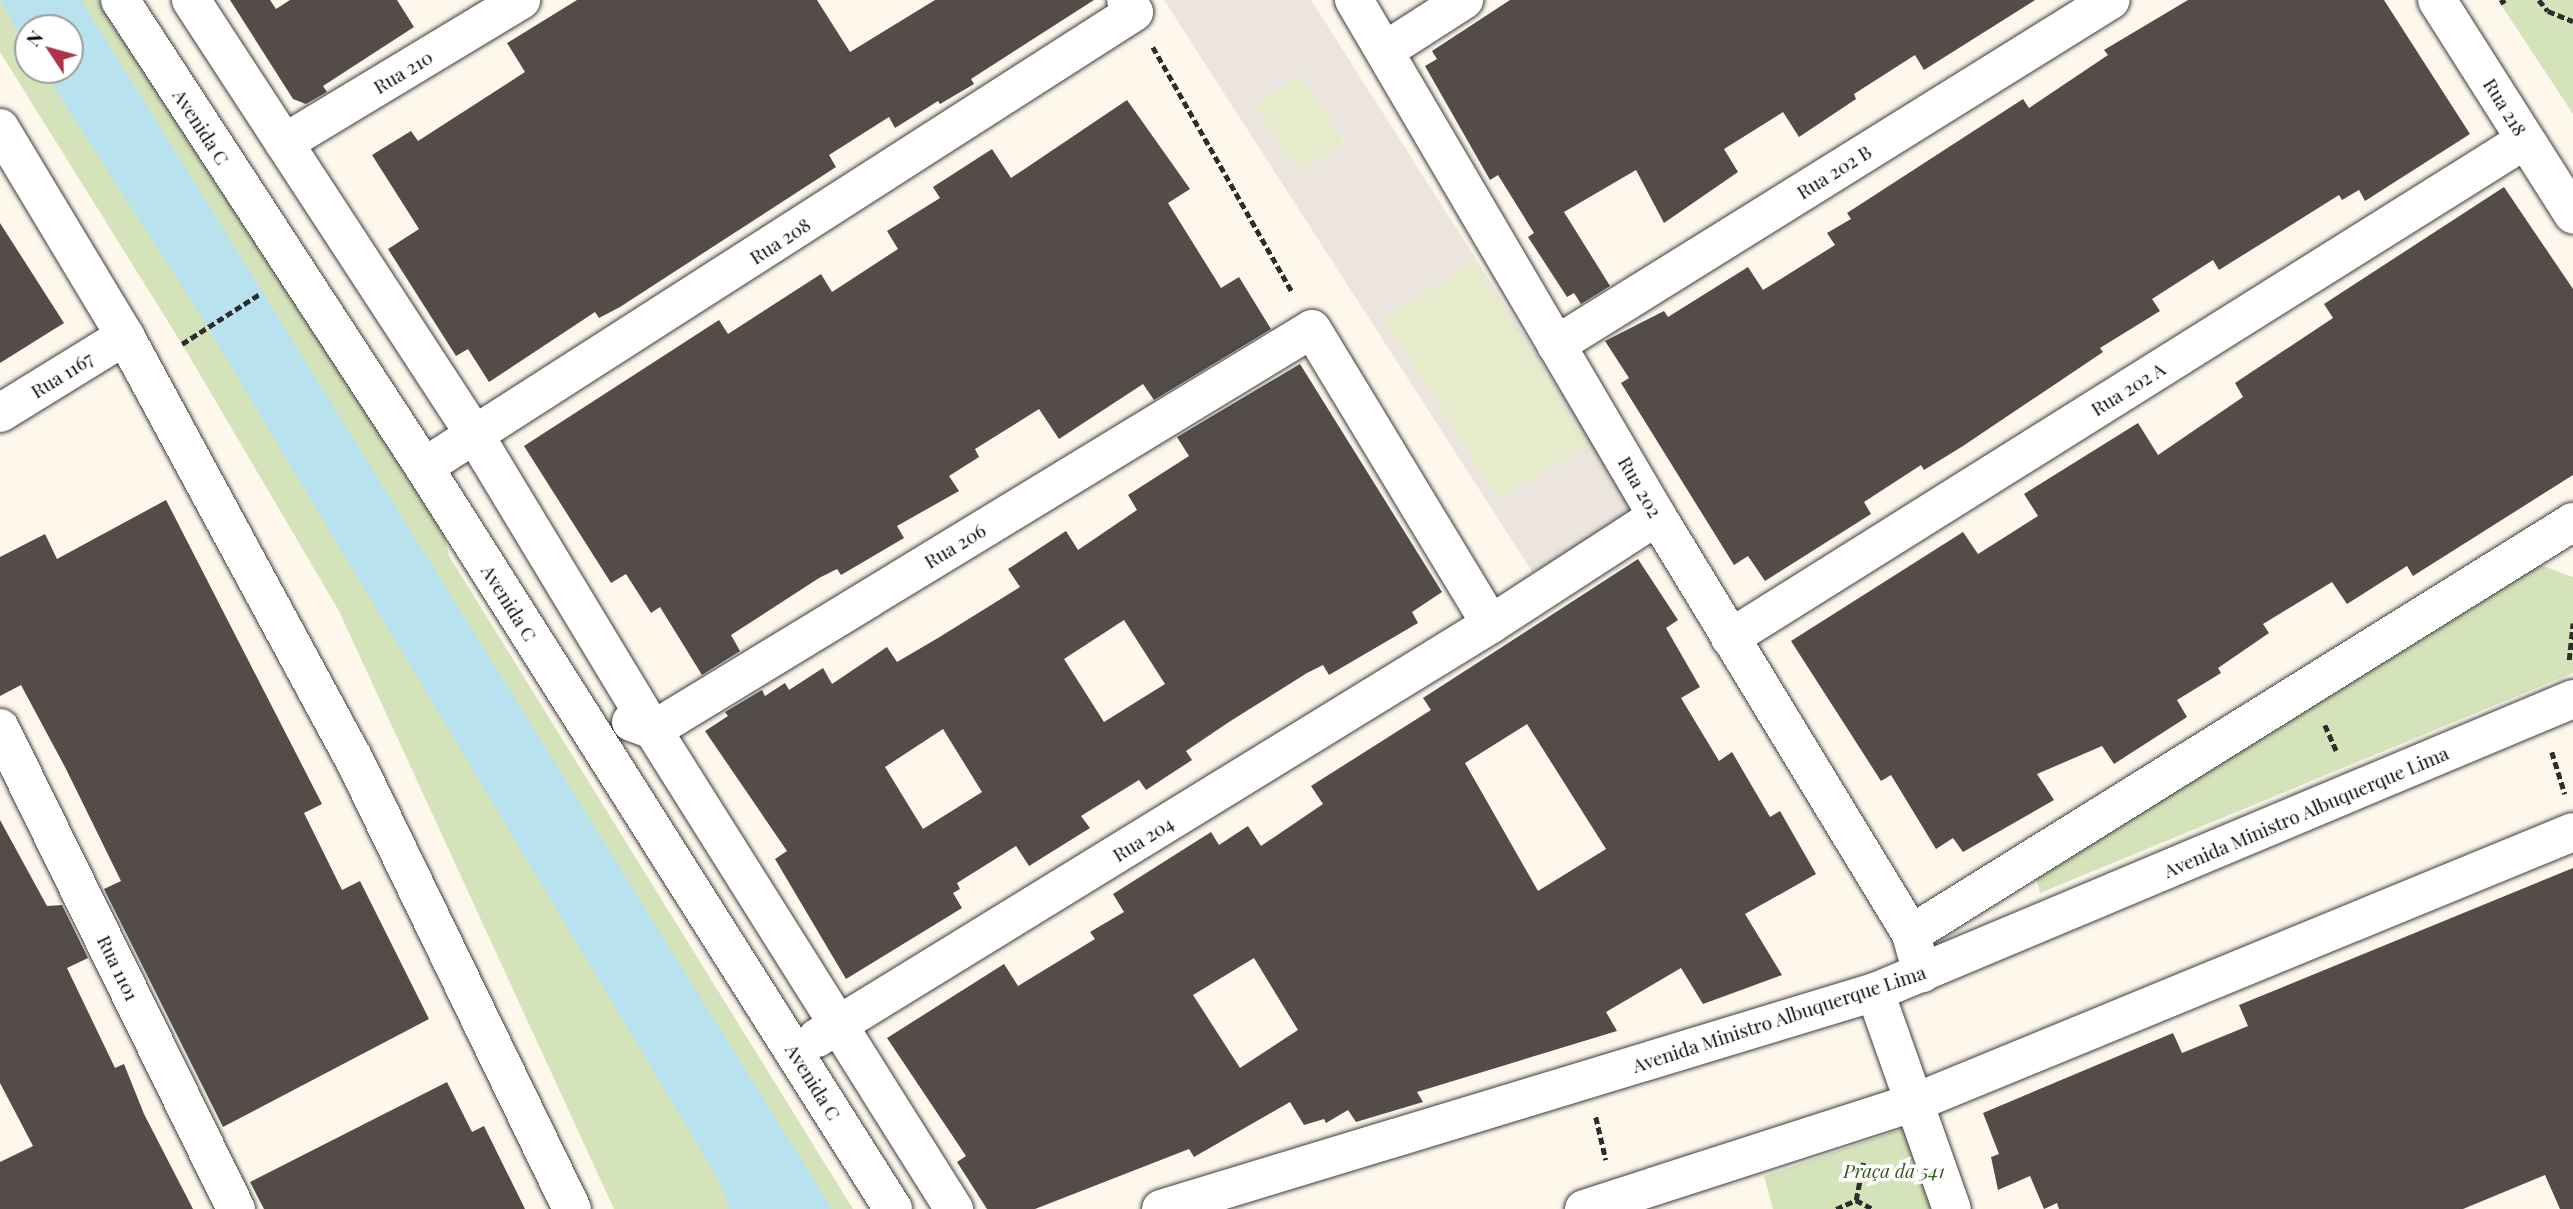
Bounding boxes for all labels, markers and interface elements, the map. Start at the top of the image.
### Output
north arrow [14,14,84,84]
text: N [19,25,48,51]
street label: Rua 210 [369,45,437,99]
street label: Rua 218 [2478,74,2532,140]
street label: Avenida C [168,85,234,169]
street label: Rua 202 B [1792,140,1876,204]
street label: Rua 208 [745,213,815,269]
street label: Rua 1167 [27,347,97,403]
street label: Rua 202 A [2086,357,2170,421]
street label: Rua 202 [1613,452,1667,522]
street label: Rua 206 [920,519,990,573]
street label: Avenida C [477,561,541,645]
street label: Avenida Ministro Albuquerque Lima [2160,741,2452,883]
street label: Rua 204 [1108,811,1178,867]
street label: Rua 1101 [92,932,144,1004]
street label: Avenida Ministro Albuquerque Lima [1629,961,1929,1077]
street label: Avenida C [781,1040,845,1124]
park label: Praça da 541 [1843,1160,1945,1182]

